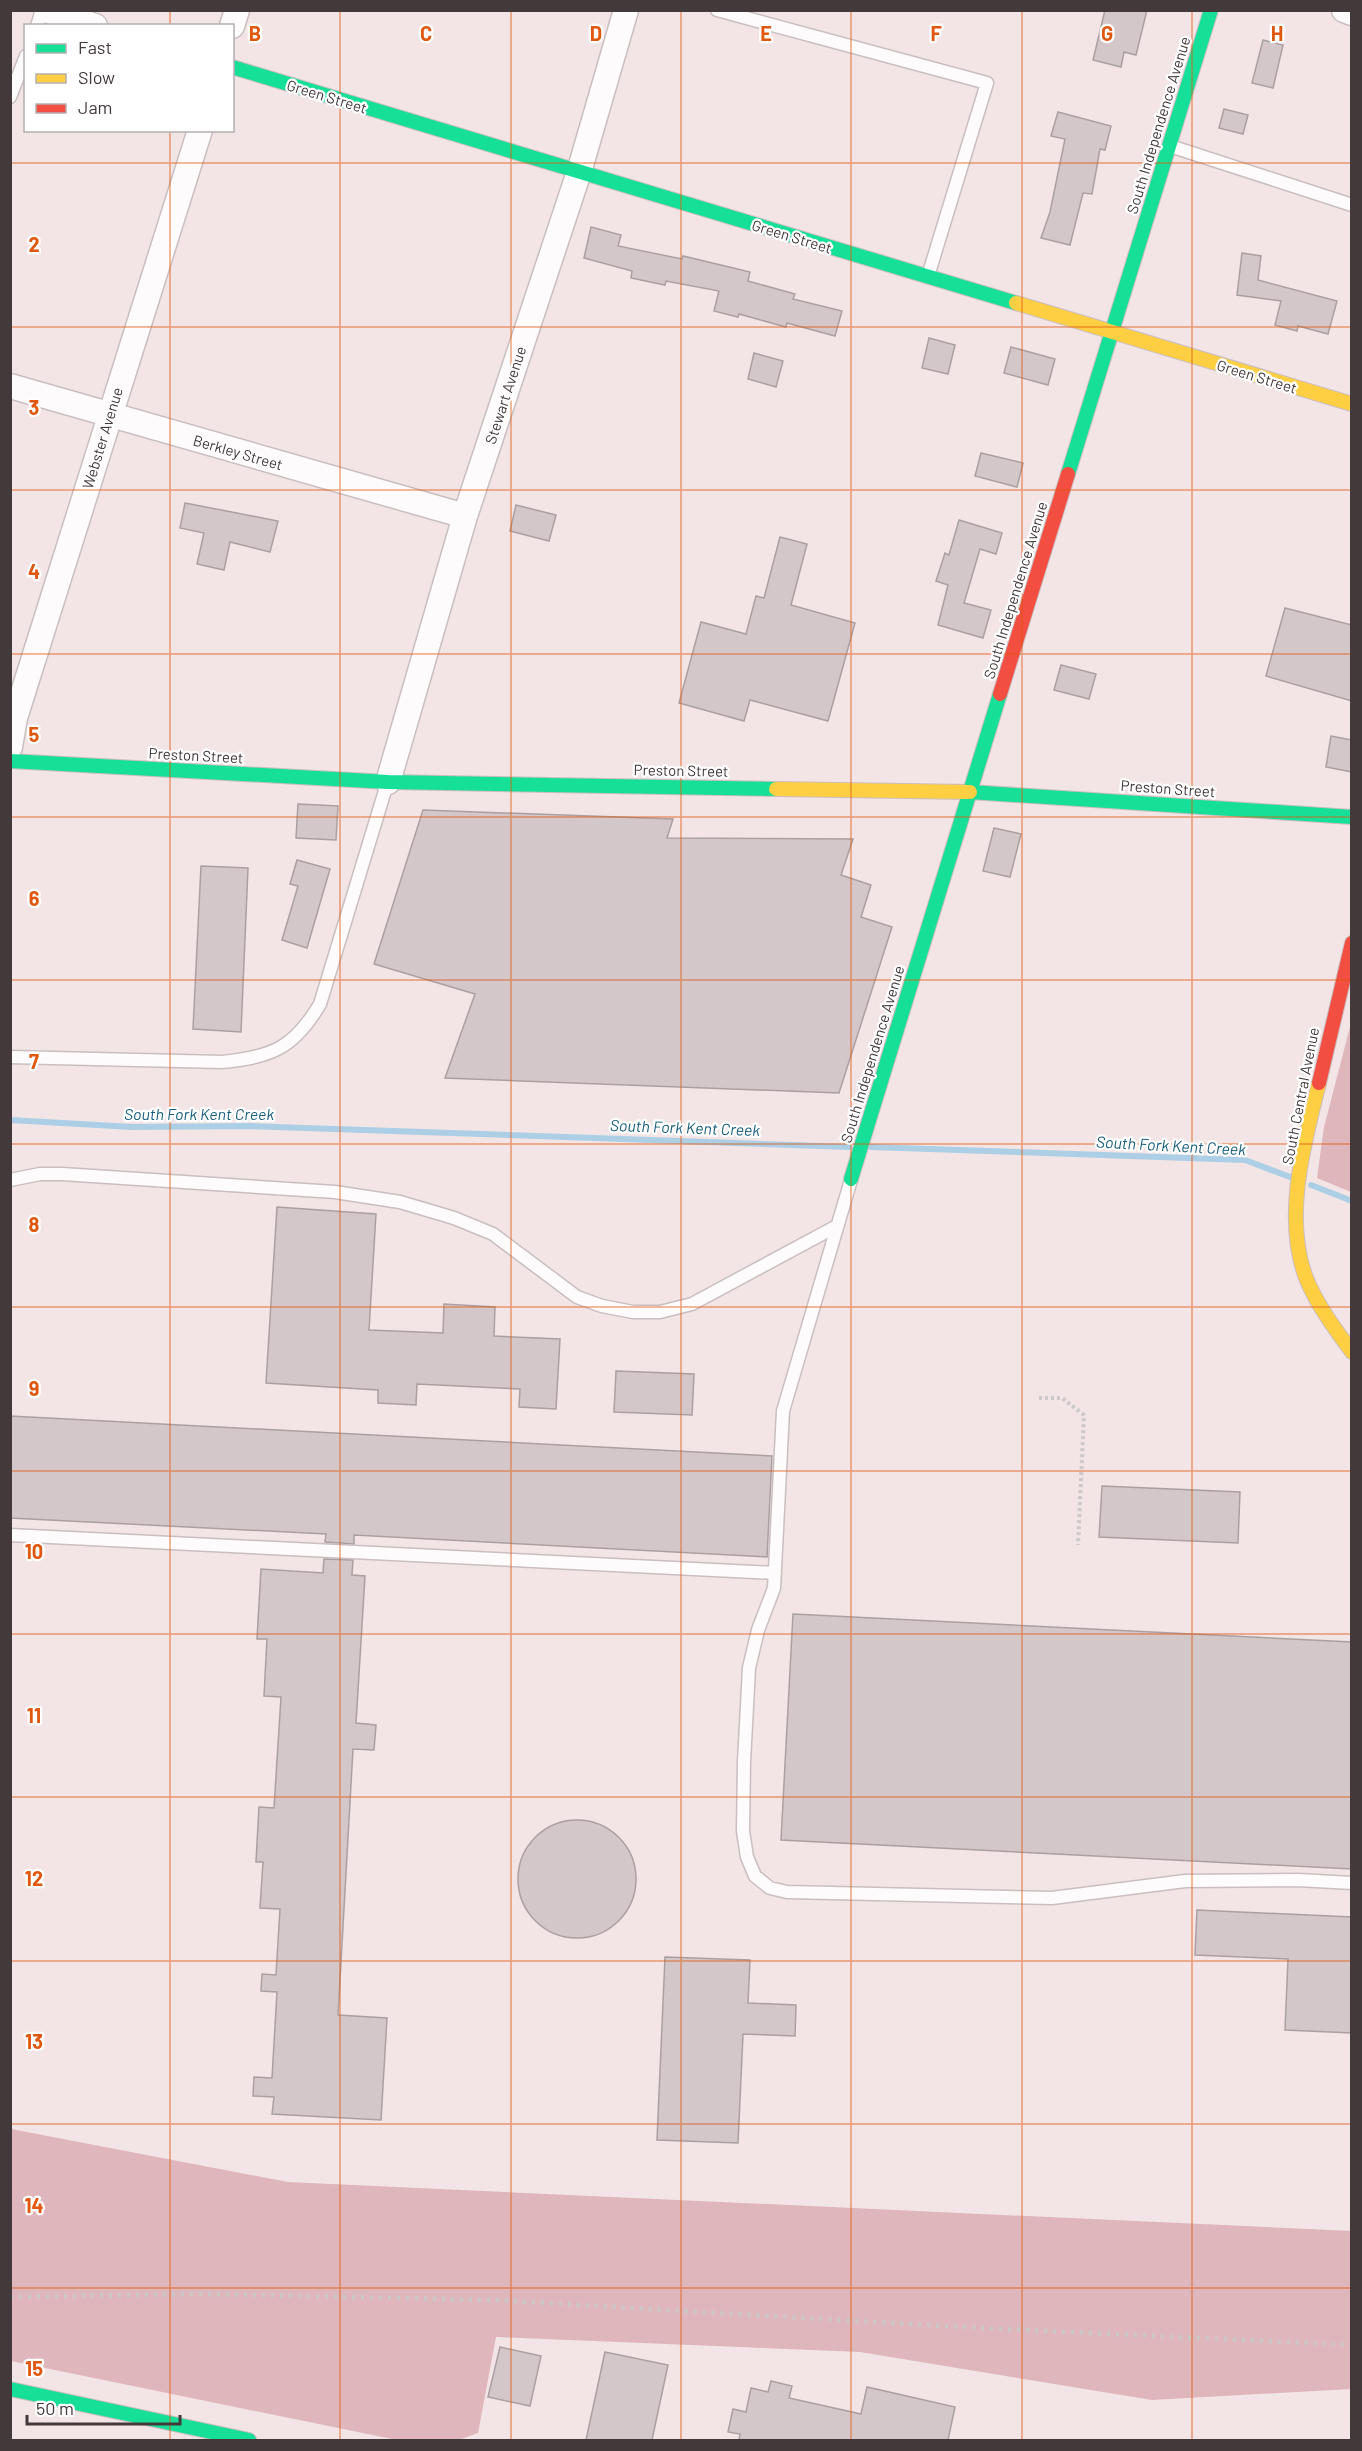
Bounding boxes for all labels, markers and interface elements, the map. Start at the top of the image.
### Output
text: B [249,21,261,45]
text: C [420,21,432,45]
text: D [590,21,602,45]
text: E [760,21,772,45]
text: F [930,21,942,45]
text: G [1101,21,1113,45]
text: H [1271,21,1283,45]
legend [24,24,234,132]
street label: South Independence Avenue [1122,34,1194,216]
text: Fast [78,36,112,58]
text: Slow [78,66,115,88]
street label: Green Street [285,75,369,117]
text: Jam [78,96,112,118]
street label: Green Street [750,215,834,257]
text: 2 [28,232,40,256]
street label: Stewart Avenue [481,344,529,446]
street label: Green Street [1215,355,1299,397]
street label: Webster Avenue [78,385,126,491]
text: 3 [29,395,39,419]
street label: Berkley Street [191,431,285,473]
street label: South Independence Avenue [979,499,1051,681]
text: 4 [28,559,40,583]
text: 5 [29,722,40,746]
street label: Preston Street [148,744,244,766]
street label: Preston Street [633,760,729,780]
street label: Preston Street [1120,776,1216,800]
text: 6 [29,886,40,910]
street label: South Independence Avenue [836,963,908,1145]
street label: South Central Avenue [1278,1026,1322,1166]
text: 7 [29,1049,39,1073]
water label: South Fork Kent Creek [124,1104,274,1123]
water label: South Fork Kent Creek [610,1115,761,1139]
water label: South Fork Kent Creek [1096,1132,1247,1158]
text: 8 [29,1212,40,1236]
text: 9 [29,1376,39,1400]
text: 10 [25,1539,43,1563]
text: 11 [27,1703,41,1727]
text: 12 [25,1866,43,1890]
text: 13 [25,2029,43,2053]
text: 14 [24,2193,44,2217]
text: 15 [25,2356,43,2380]
scale bar [27,2388,180,2426]
text: 50 m [36,2397,74,2419]

